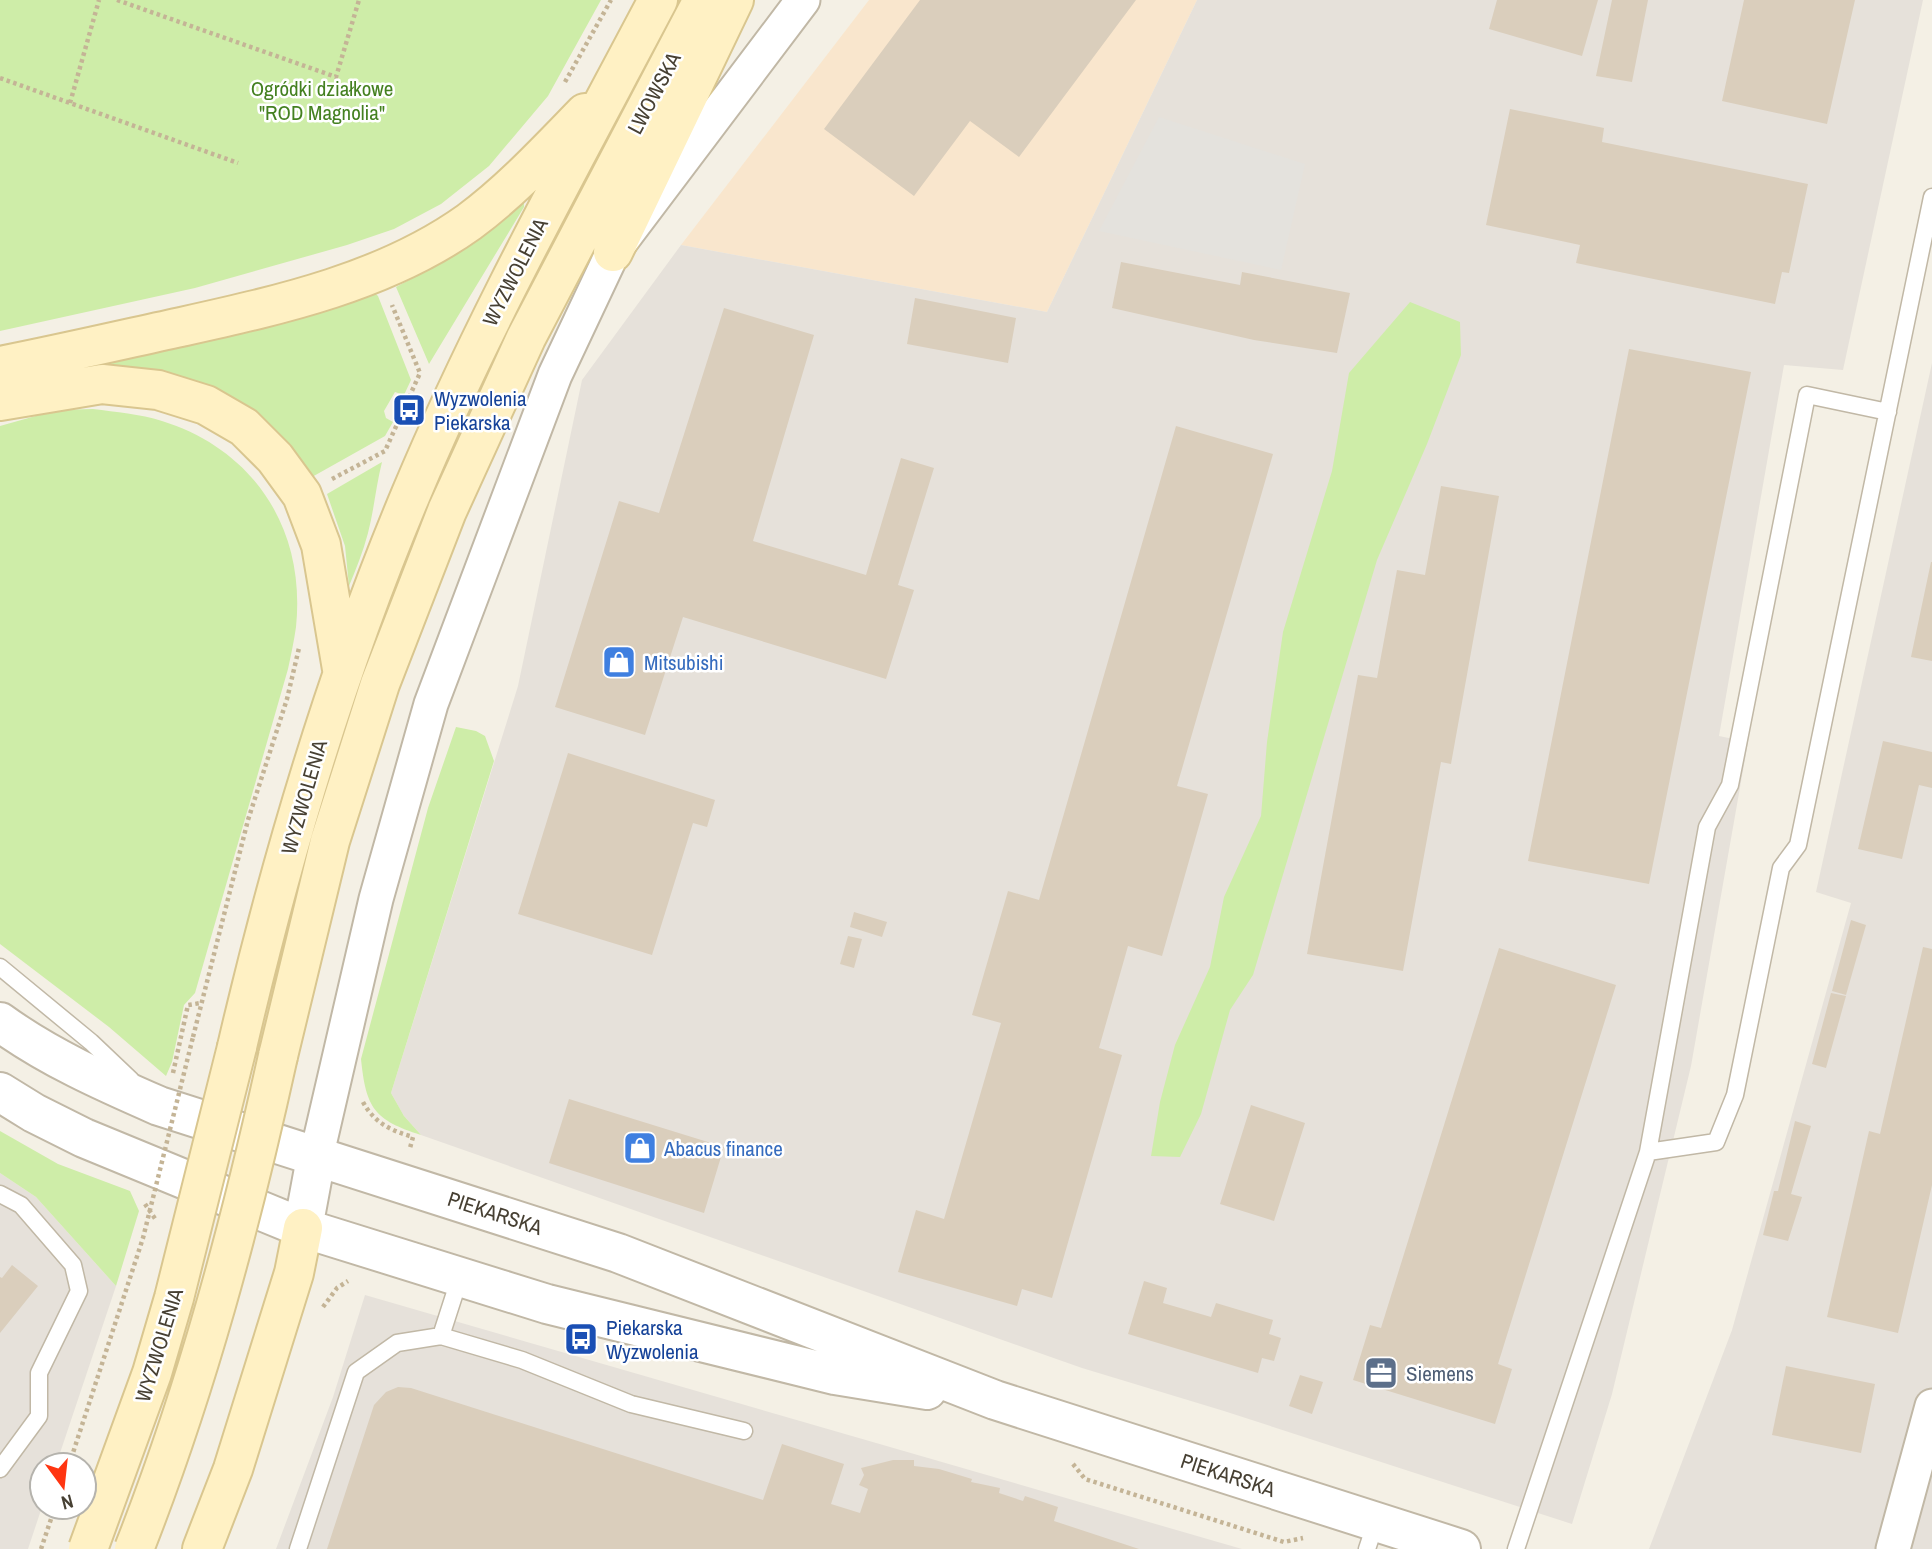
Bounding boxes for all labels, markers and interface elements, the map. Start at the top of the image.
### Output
street label: LWOWSKA [620,47,688,139]
park label: Ogródki działkowe "ROD Magnolia" [251,74,393,127]
street label: WYZWOLENIA [475,213,555,331]
place label: Wyzwolenia Piekarska [434,384,527,437]
bus stop icon: Wyzwolenia Piekarska [390,391,428,429]
shop icon: Mitsubishi [600,643,638,681]
place label: Mitsubishi [644,648,723,677]
street label: WYZWOLENIA [274,736,334,858]
shop icon: Abacus finance [621,1129,659,1167]
place label: Abacus finance [663,1134,783,1163]
street label: PIEKARSKA [444,1184,546,1242]
street label: WYZWOLENIA [128,1284,190,1406]
place label: Piekarska Wyzwolenia [606,1313,699,1366]
bus stop icon: Piekarska Wyzwolenia [562,1320,600,1358]
office icon: Siemens [1362,1354,1400,1392]
place label: Siemens [1406,1359,1474,1388]
street label: PIEKARSKA [1177,1446,1279,1504]
north arrow [28,1451,98,1521]
text: N [59,1488,76,1516]

